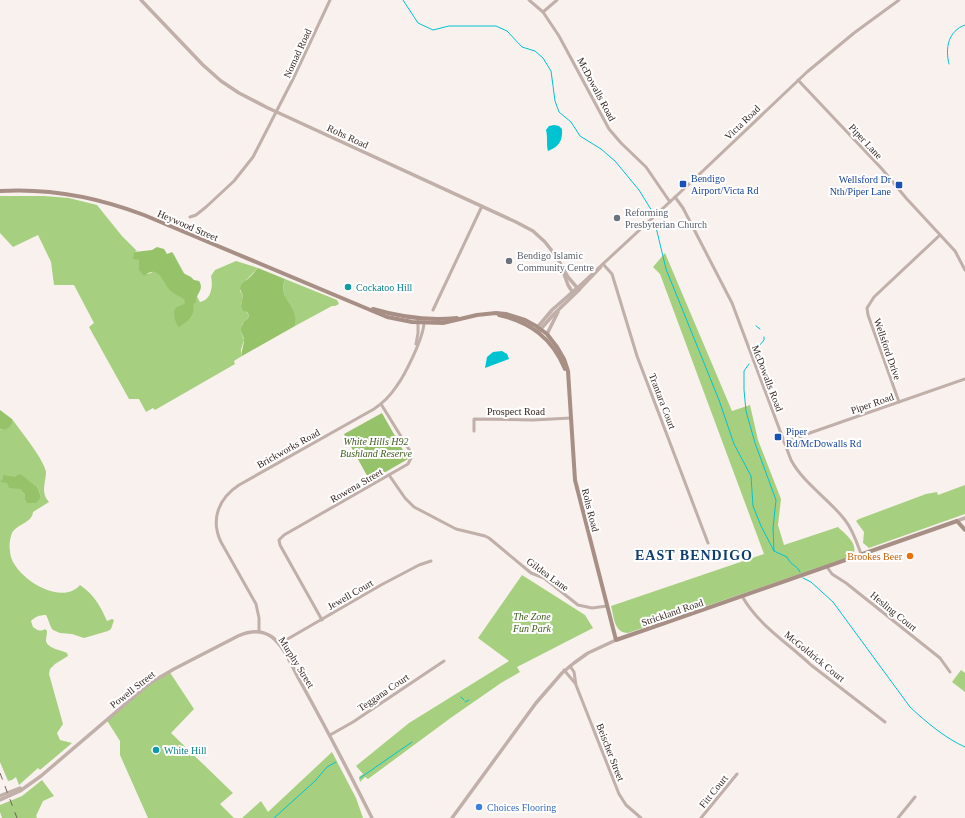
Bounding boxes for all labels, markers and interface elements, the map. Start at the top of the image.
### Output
street label: Nomad Road [281,27,314,80]
street label: McDowalls Road [575,56,618,123]
street label: Victa Road [722,103,762,142]
street label: Rohs Road [325,122,370,151]
street label: Piper Lane [847,122,885,161]
place label: Bendigo Airport/Victa Rd [691,173,758,196]
place label: Wellsford Dr Nth/Piper Lane [830,174,892,197]
marker: Bendigo Airport/Victa Rd [678,179,688,189]
marker: Wellsford Dr Nth/Piper Lane [894,180,904,190]
place label: Reforming Presbyterian Church [625,207,707,230]
street label: Heywood Street [156,208,220,243]
marker: Reforming Presbyterian Church [612,213,622,223]
place label: Bendigo Islamic Community Centre [517,250,595,273]
marker: Bendigo Islamic Community Centre [504,256,514,266]
marker: Cockatoo Hill [343,282,353,292]
place label: Cockatoo Hill [356,282,413,293]
street label: Wellsford Drive [872,317,903,382]
street label: McDowalls Road [750,343,785,413]
street label: Trantara Court [647,372,678,431]
street label: Piper Road [849,391,895,416]
street label: Prospect Road [487,406,545,417]
place label: Piper Rd/McDowalls Rd [786,426,861,449]
street label: Brickworks Road [255,427,322,470]
marker: Piper Rd/McDowalls Rd [773,432,783,442]
park label: White Hills H92 Bushland Reserve [340,436,413,459]
street label: Rowena Street [328,466,385,505]
street label: Rohs Road [580,487,601,533]
district label: EAST BENDIGO [635,548,753,563]
place label: Brookes Beer [847,551,903,562]
marker: Brookes Beer [905,551,915,561]
street label: Gildea Lane [525,556,571,594]
street label: Jewell Court [325,577,375,612]
street label: Hesling Court [868,589,919,634]
street label: Strickland Road [640,597,705,628]
park label: The Zone Fun Park [512,611,552,634]
street label: McGoldrick Court [782,629,847,684]
street label: Murphy Street [277,635,317,690]
street label: Powell Street [108,668,157,710]
street label: Teggana Court [356,671,411,713]
street label: Beischer Street [595,722,627,783]
marker: White Hill [151,745,161,755]
place label: White Hill [164,745,207,756]
street label: Fitt Court [697,772,730,810]
marker: Choices Flooring [474,802,484,812]
place label: Choices Flooring [487,802,556,813]

